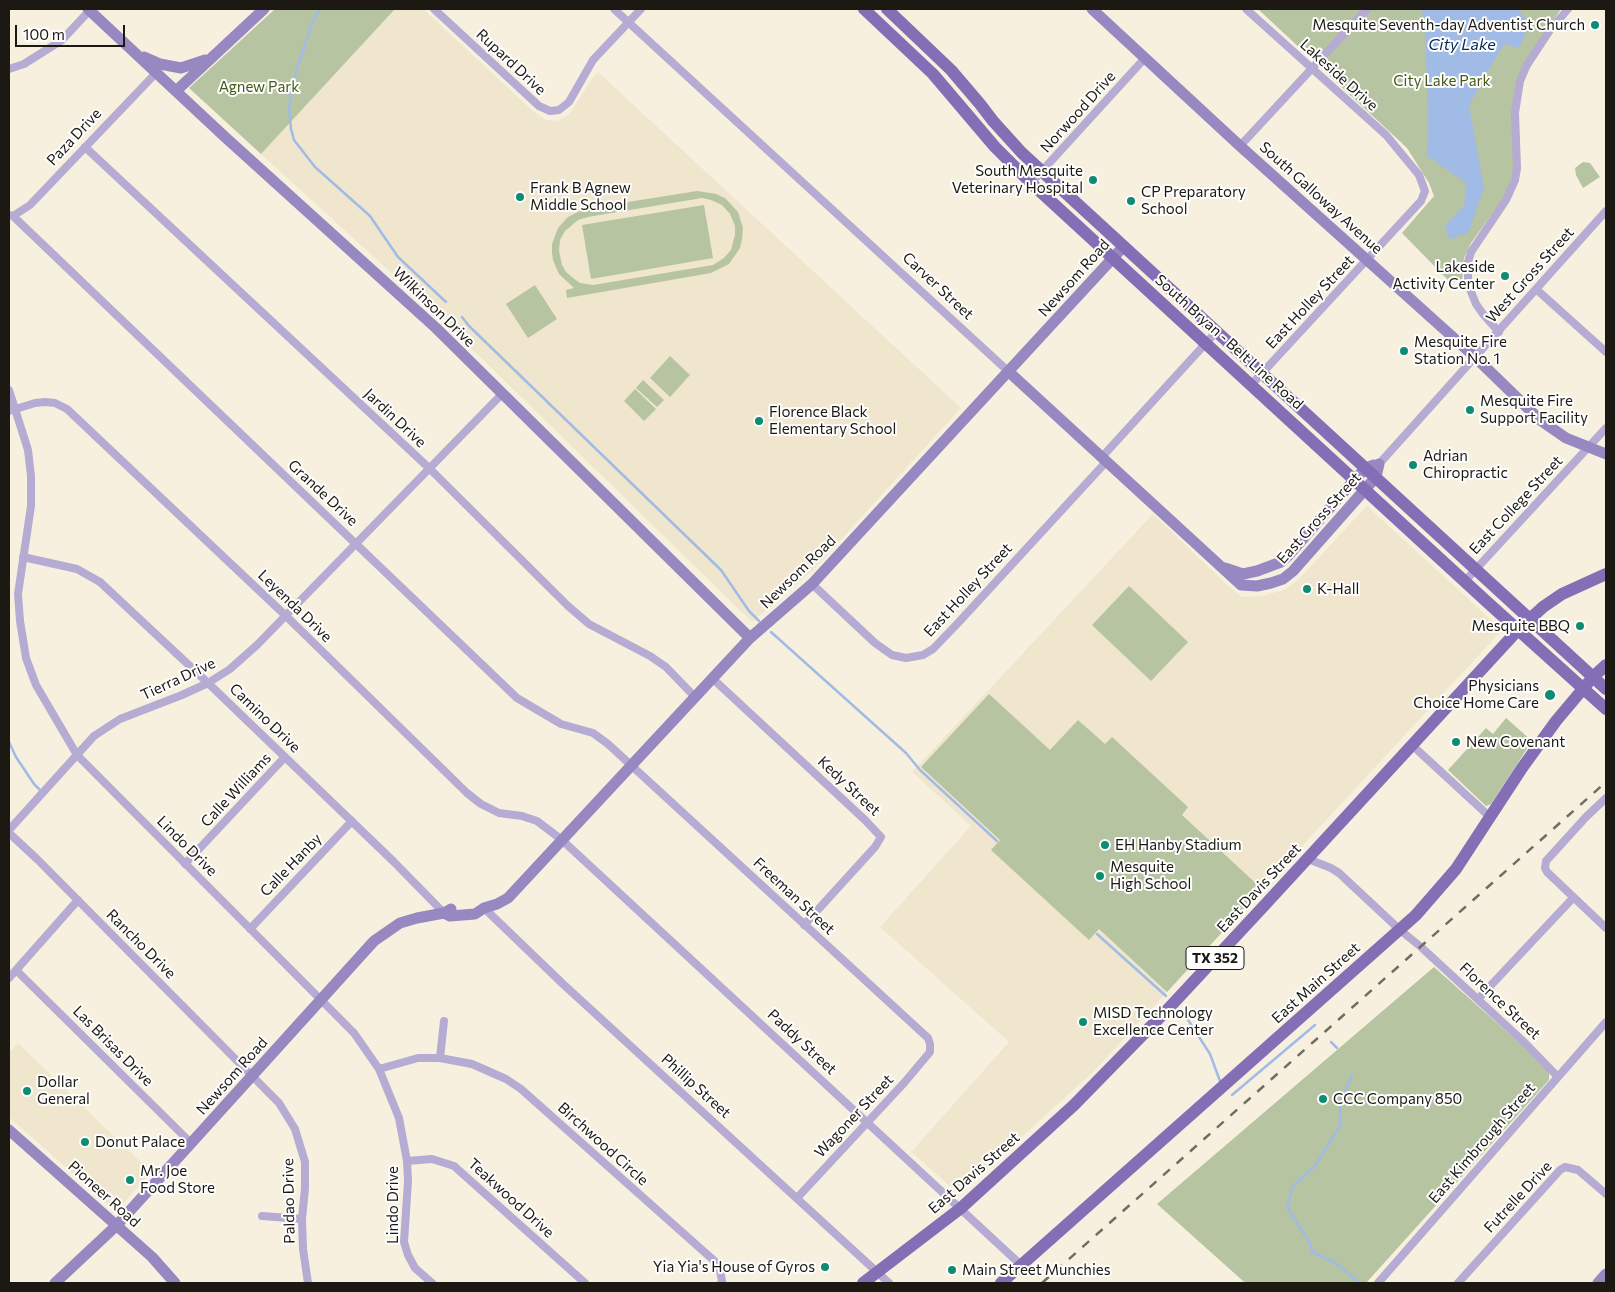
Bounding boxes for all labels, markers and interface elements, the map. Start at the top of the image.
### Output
scale bar [18,15,128,47]
place label: Mesquite Seventh-day Adventist Church [1312,16,1585,34]
marker: Mesquite Seventh-day Adventist Church [1589,19,1601,31]
text: 100 m [23,25,65,43]
street label: Rupard Drive [472,25,550,99]
street label: Lakeside Drive [1296,35,1382,115]
water label: City Lake [1428,35,1496,55]
street label: Norwood Drive [1037,67,1119,157]
park label: City Lake Park [1393,72,1491,90]
park label: Agnew Park [219,78,299,96]
street label: Paza Drive [43,105,105,169]
street label: South Galloway Avenue [1256,138,1386,258]
place label: South Mesquite Veterinary Hospital [952,162,1083,197]
marker: South Mesquite Veterinary Hospital [1087,174,1099,186]
place label: Frank B Agnew Middle School [530,179,631,214]
place label: CP Preparatory School [1141,183,1246,218]
marker: Frank B Agnew Middle School [514,191,526,203]
marker: CP Preparatory School [1125,195,1137,207]
street label: West Gross Street [1482,223,1578,327]
street label: Newsom Road [1035,236,1113,320]
street label: Carver Street [899,248,977,324]
street label: East Holley Street [1262,252,1358,352]
place label: Lakeside Activity Center [1393,258,1495,293]
street label: Wilkinson Drive [389,263,479,351]
marker: Lakeside Activity Center [1499,270,1511,282]
street label: South Bryan - Belt Line Road [1151,271,1307,413]
place label: Mesquite Fire Station No. 1 [1414,333,1507,368]
marker: Mesquite Fire Station No. 1 [1398,345,1410,357]
street label: Jardin Drive [360,385,430,451]
place label: Mesquite Fire Support Facility [1480,392,1588,427]
place label: Florence Black Elementary School [769,403,896,438]
marker: Mesquite Fire Support Facility [1464,404,1476,416]
marker: Florence Black Elementary School [753,415,765,427]
place label: Adrian Chiropractic [1423,447,1508,482]
street label: East College Street [1466,452,1566,558]
street label: Grande Drive [284,456,362,530]
marker: Adrian Chiropractic [1407,459,1419,471]
street label: East Gross Street [1273,469,1365,567]
street label: Newsom Road [757,532,839,612]
street label: East Holley Street [920,540,1016,640]
street label: Leyenda Drive [254,566,336,646]
place label: K-Hall [1317,580,1359,598]
marker: K-Hall [1301,583,1313,595]
place label: Mesquite BBQ [1471,617,1570,635]
marker: Mesquite BBQ [1574,620,1586,632]
street label: Tierra Drive [138,654,218,704]
place label: Physicians Choice Home Care [1413,677,1539,712]
street label: Camino Drive [226,680,304,756]
marker: Physicians Choice Home Care [1543,688,1557,702]
place label: New Covenant [1466,733,1565,751]
marker: New Covenant [1450,736,1462,748]
street label: Calle Williams [197,749,275,831]
street label: Kedy Street [814,752,884,820]
street label: Lindo Drive [153,812,221,880]
street label: Calle Hanby [257,830,325,900]
place label: EH Hanby Stadium [1115,836,1242,854]
marker: EH Hanby Stadium [1099,839,1111,851]
street label: East Davis Street [1213,840,1305,936]
street label: Freeman Street [750,854,838,938]
place label: Mesquite High School [1110,858,1191,893]
marker: Mesquite High School [1094,870,1106,882]
street label: Rancho Drive [103,906,179,982]
street label: East Main Street [1268,939,1364,1027]
road number: TX 352 [1186,946,1244,970]
street label: Florence Street [1456,959,1544,1043]
street label: Las Brisas Drive [69,1002,157,1090]
place label: MISD Technology Excellence Center [1093,1004,1214,1039]
street label: Paddy Street [764,1006,840,1078]
marker: MISD Technology Excellence Center [1077,1016,1089,1028]
street label: Newsom Road [193,1034,271,1118]
street label: Phillip Street [657,1050,735,1122]
street label: Wagoner Street [811,1071,897,1161]
place label: Dollar General [37,1073,90,1108]
street label: East Kimbrough Street [1425,1079,1539,1207]
marker: Dollar General [21,1085,33,1097]
place label: CCC Company 850 [1333,1090,1462,1108]
marker: CCC Company 850 [1317,1093,1329,1105]
street label: Birchwood Circle [554,1099,652,1189]
street label: East Davis Street [925,1129,1023,1217]
place label: Donut Palace [95,1133,185,1151]
marker: Donut Palace [79,1136,91,1148]
street label: Teakwood Drive [464,1155,558,1241]
street label: Pioneer Road [64,1157,144,1231]
street label: Paldao Drive [279,1158,299,1244]
street label: Futrelle Drive [1480,1158,1556,1236]
place label: Mr. Joe Food Store [140,1162,215,1197]
street label: Lindo Drive [384,1166,402,1244]
marker: Mr. Joe Food Store [124,1174,136,1186]
place label: Yia Yia's House of Gyros [653,1258,815,1276]
marker: Yia Yia's House of Gyros [819,1261,831,1273]
place label: Main Street Munchies [962,1261,1111,1279]
marker: Main Street Munchies [946,1264,958,1276]

